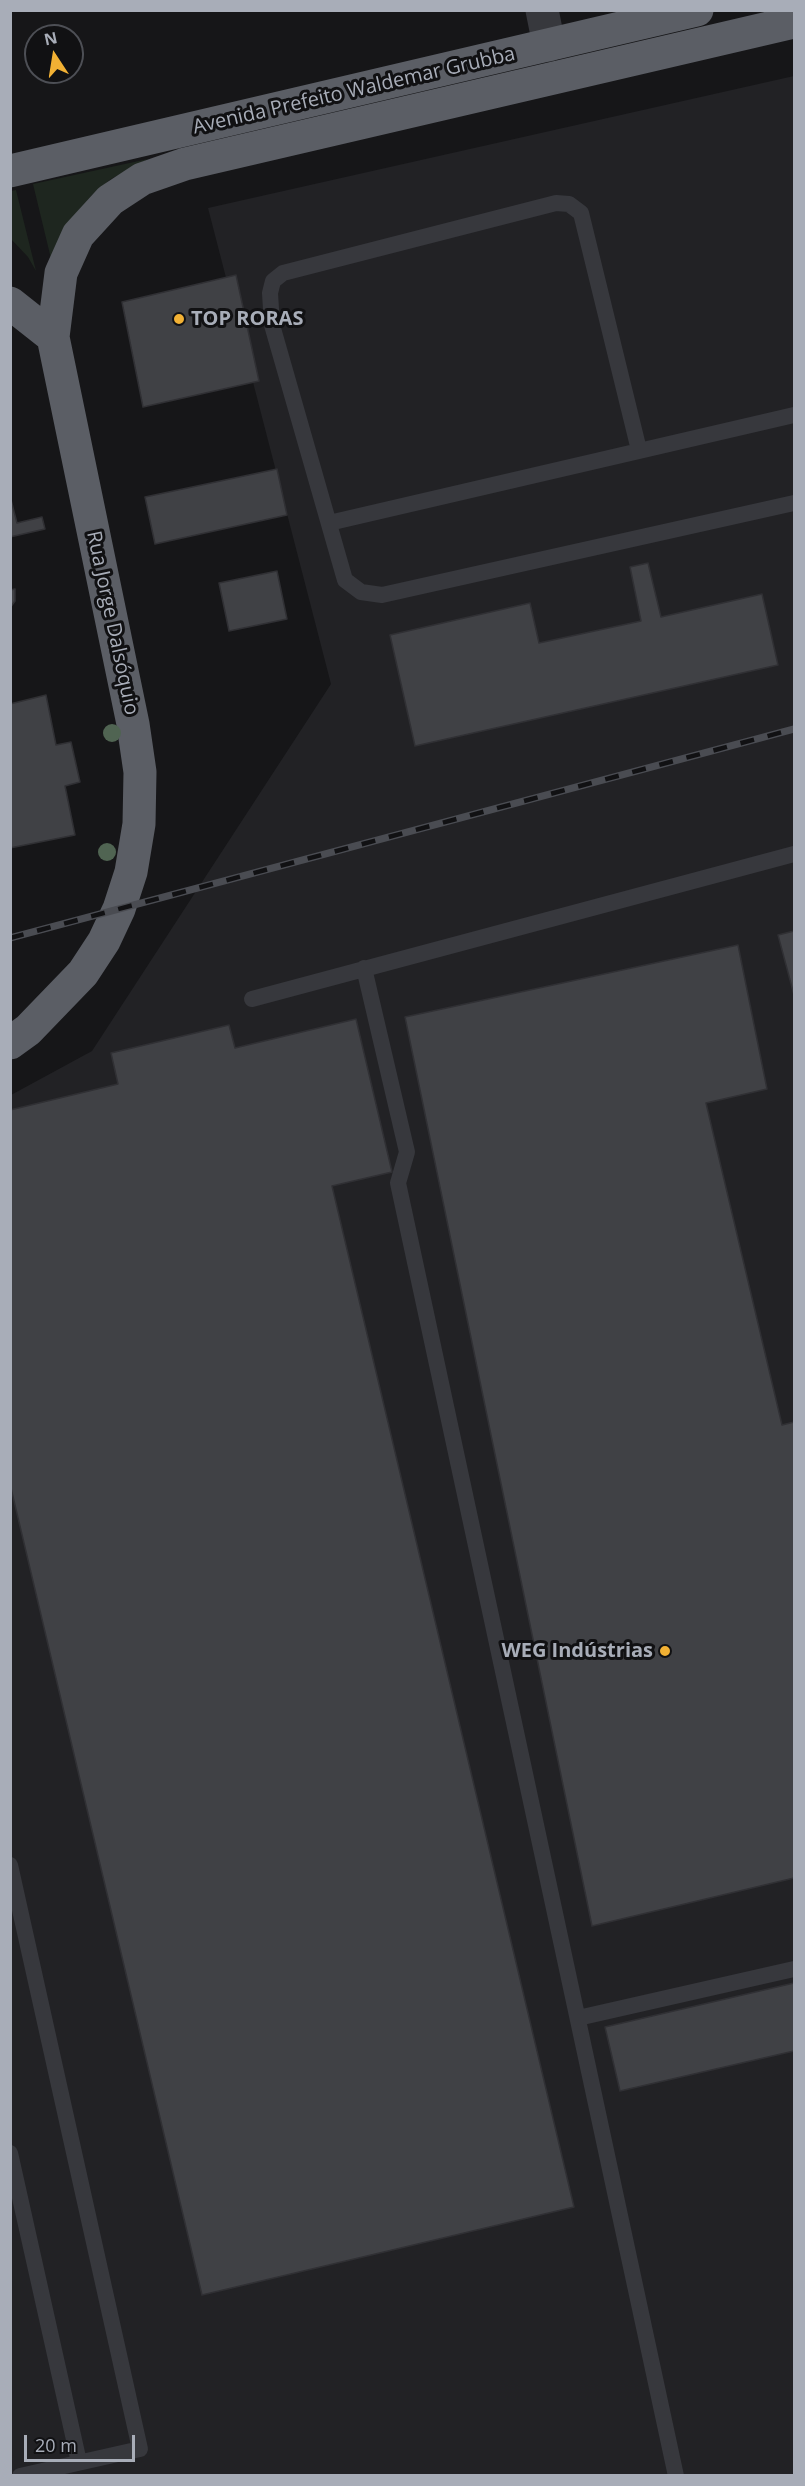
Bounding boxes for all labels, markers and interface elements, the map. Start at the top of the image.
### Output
north arrow [24,24,84,84]
text: N [42,26,59,50]
street label: Avenida Prefeito Waldemar Grubba [190,42,518,140]
place label: TOP RORAS [191,307,303,331]
marker: TOP RORAS [172,312,186,326]
street label: Rua Jorge Dalsóquio [81,529,143,717]
place label: WEG Indústrias [501,1639,653,1663]
marker: WEG Indústrias [658,1644,672,1658]
scale bar [27,2423,138,2461]
text: 20 m [35,2433,77,2457]

